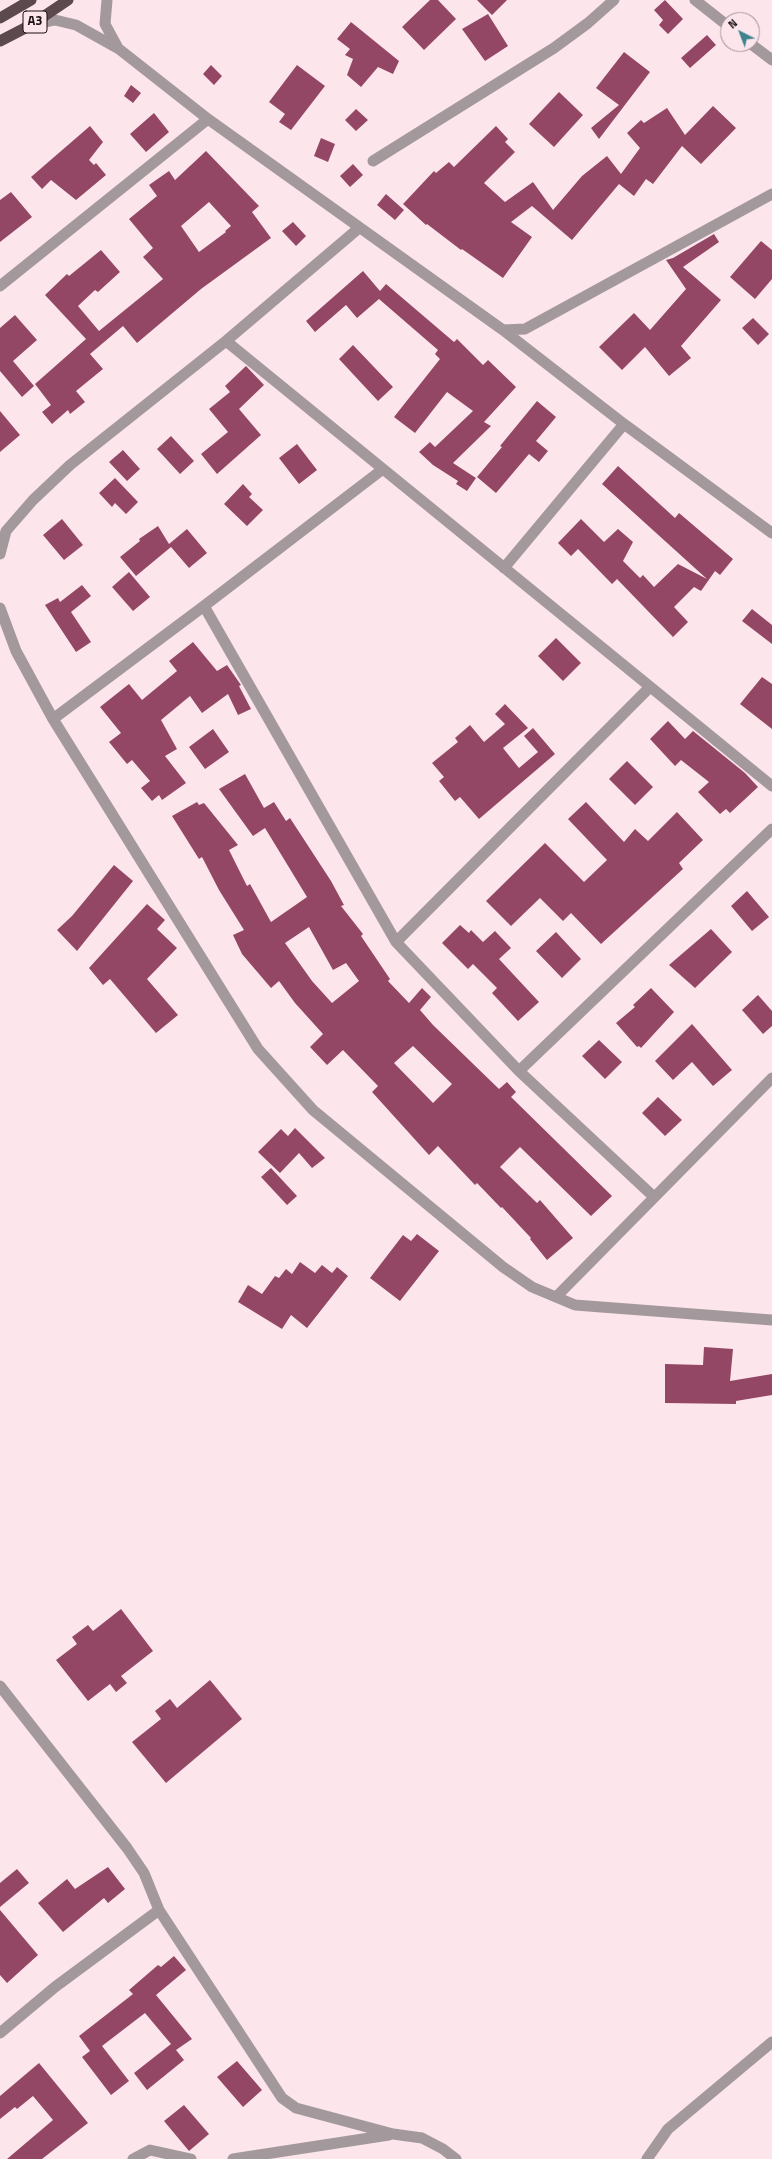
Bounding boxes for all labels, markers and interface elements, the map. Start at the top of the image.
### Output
road number: A3 [23,11,47,33]
north arrow [720,12,760,52]
text: N [724,15,741,32]

